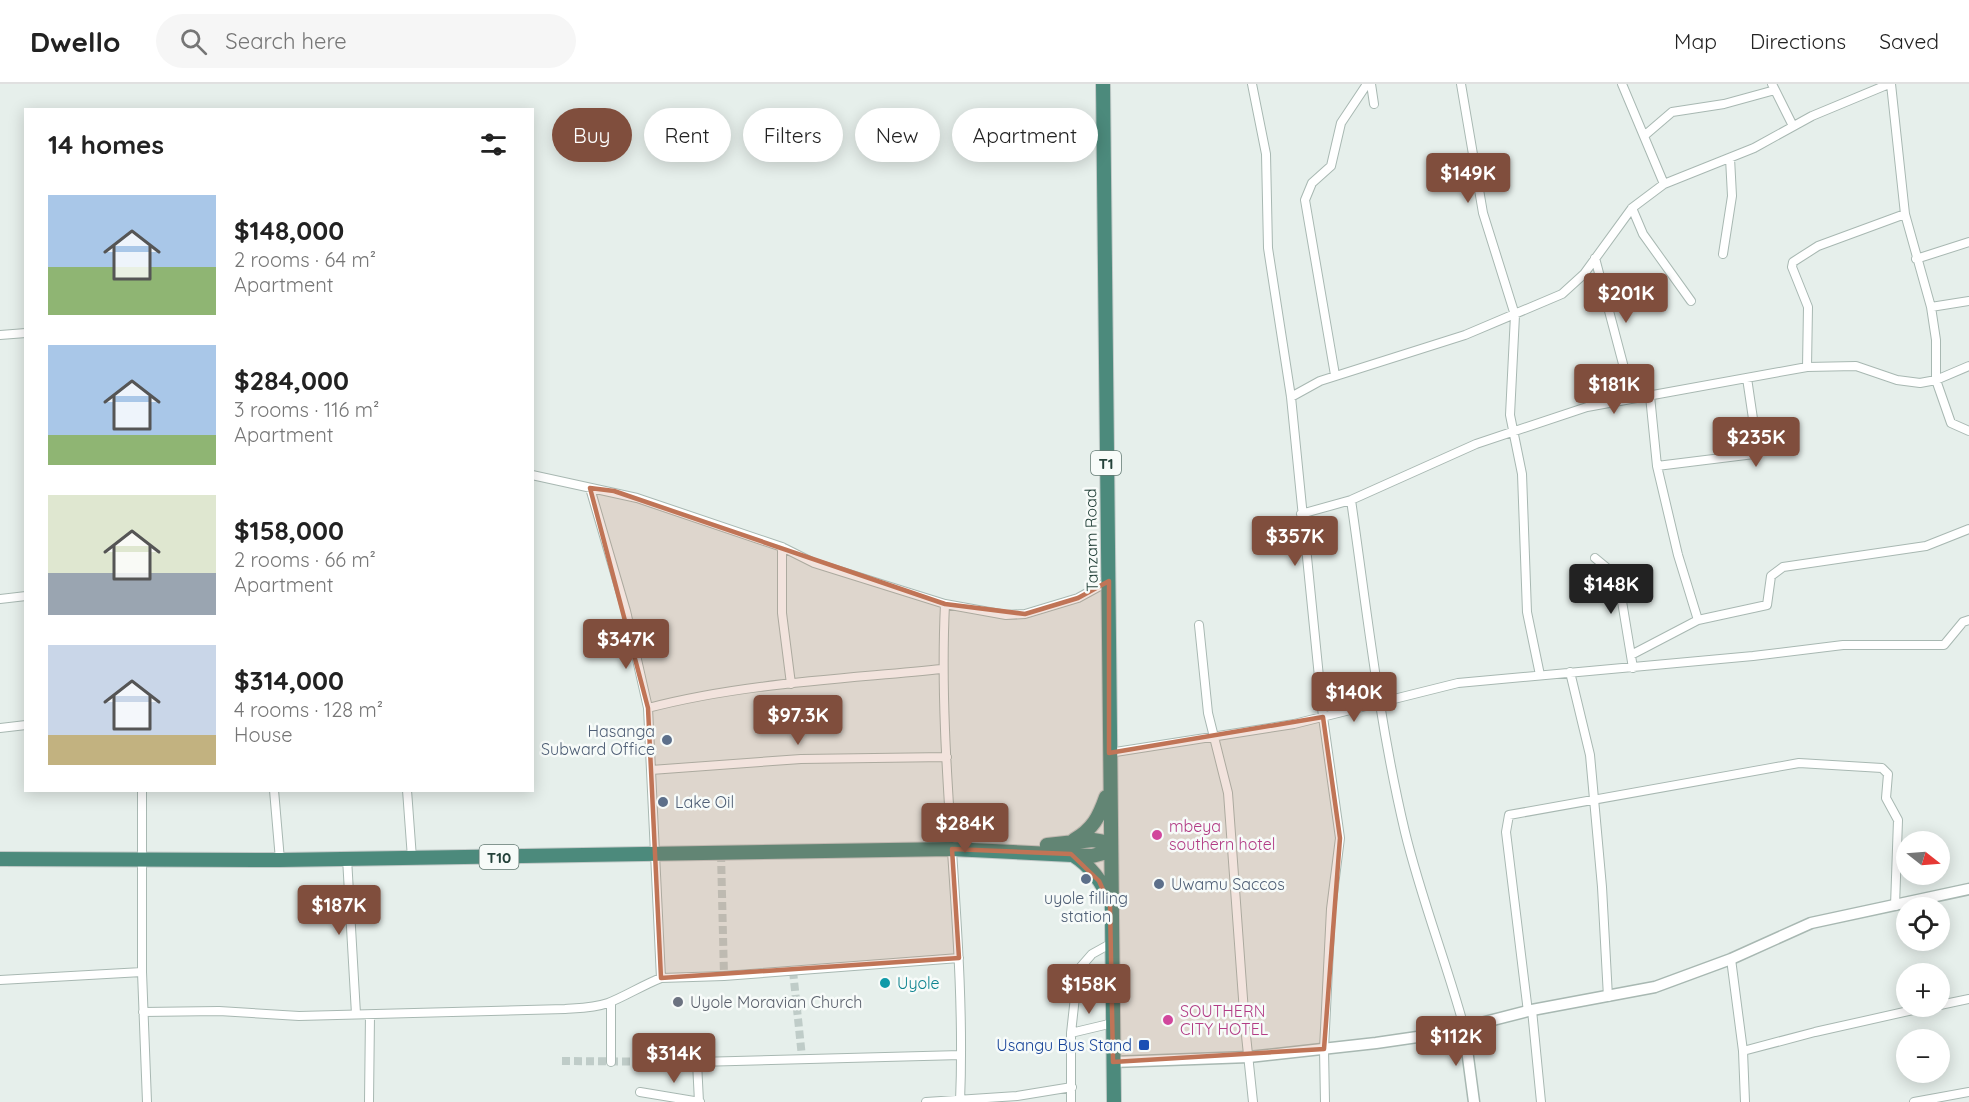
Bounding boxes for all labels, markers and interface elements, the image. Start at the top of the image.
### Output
search box [156,14,576,68]
text: Dwello [30,24,120,59]
icon: search [177,25,210,58]
text: Search here [225,27,347,55]
text: Map [1674,28,1717,54]
text: Directions [1750,28,1846,54]
text: Saved [1879,28,1939,54]
chip: Buy [552,108,632,162]
chip: Rent [644,108,731,162]
chip: Filters [743,108,843,162]
chip: New [855,108,940,162]
chip: Apartment [952,108,1098,162]
text: 14 homes [48,128,164,161]
icon: filters [477,128,510,161]
pin: $149K [1426,153,1510,204]
text: $149K [1440,160,1496,185]
text: $148,000 [234,214,344,247]
icon: home [96,219,168,291]
text: 2 rooms · 64 m² [234,247,376,272]
text: Apartment [234,272,334,297]
pin: $201K [1584,273,1668,324]
text: $201K [1598,280,1654,305]
text: $284,000 [234,364,349,397]
pin: $181K [1572,364,1656,415]
icon: home [96,369,168,441]
text: $181K [1588,371,1640,396]
text: 3 rooms · 116 m² [234,397,379,422]
pin: $235K [1714,417,1798,468]
text: Apartment [234,422,334,447]
text: $235K [1727,424,1785,449]
road number: T1 [1091,451,1121,475]
street label: Tanzam Road [1080,488,1102,592]
text: $158,000 [234,514,344,547]
pin: $357K [1253,516,1337,567]
icon: home [96,519,168,591]
text: $357K [1266,523,1324,548]
text: 2 rooms · 66 m² [234,547,376,572]
pin: $148K [1569,564,1653,615]
text: $148K [1583,571,1639,596]
text: Apartment [234,572,334,597]
pin: $347K [584,619,668,670]
text: $347K [597,626,655,651]
text: $314,000 [234,664,344,697]
icon: home [96,669,168,741]
pin: $140K [1312,672,1396,723]
text: $140K [1326,679,1382,704]
pin: $97.3K [749,695,847,746]
text: 4 rooms · 128 m² [234,697,383,722]
text: $97.3K [767,702,829,727]
place label: Hasanga Subward Office [541,721,655,759]
text: House [234,722,293,747]
marker: Hasanga Subward Office [660,733,674,747]
place label: Lake Oil [675,792,734,812]
marker: Lake Oil [656,795,670,809]
pin: $284K [923,803,1007,854]
text: $284K [935,810,995,835]
place label: mbeya southern hotel [1169,816,1275,854]
marker: mbeya southern hotel [1150,828,1164,842]
north arrow [1896,831,1950,885]
map controls [1896,831,1950,1083]
road number: T10 [480,845,518,869]
marker: uyole filling station [1079,872,1093,886]
place label: Uwamu Saccos [1171,874,1285,894]
marker: Uwamu Saccos [1152,877,1166,891]
pin: $187K [297,885,381,936]
place label: uyole filling station [1044,888,1128,926]
text: $187K [312,892,366,917]
button: locate [1896,897,1950,951]
button: + [1896,963,1950,1017]
pin: $158K [1047,964,1131,1015]
text: $158K [1061,971,1117,996]
place label: Uyole [897,973,940,993]
marker: Uyole [878,976,892,990]
place label: Uyole Moravian Church [690,992,862,1012]
marker: Uyole Moravian Church [671,995,685,1009]
place label: SOUTHERN CITY HOTEL [1180,1001,1269,1039]
marker: SOUTHERN CITY HOTEL [1161,1013,1175,1027]
pin: $112K [1414,1016,1498,1067]
text: $112K [1430,1023,1482,1048]
button: − [1896,1029,1950,1083]
pin: $314K [632,1033,716,1084]
place label: Usangu Bus Stand [996,1035,1132,1055]
marker: Usangu Bus Stand [1137,1038,1151,1052]
text: $314K [646,1040,702,1065]

